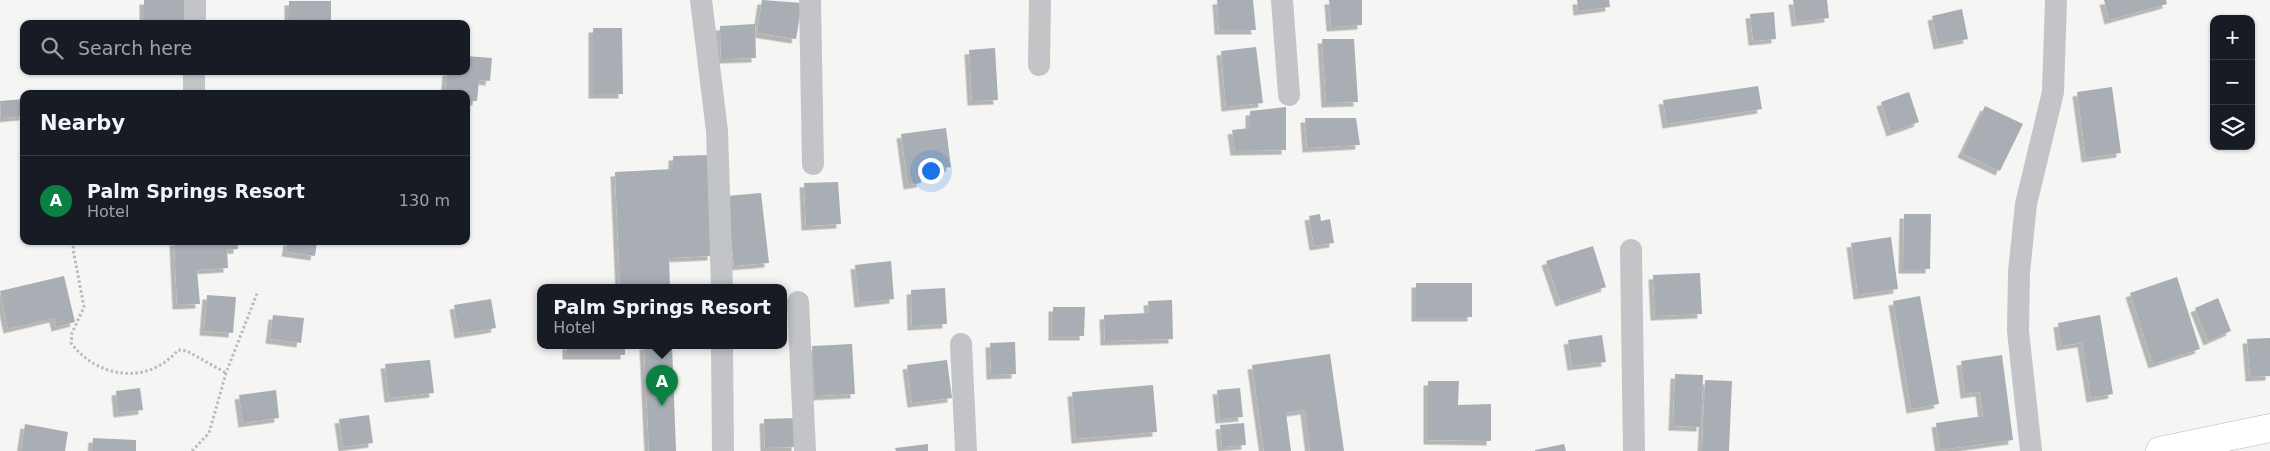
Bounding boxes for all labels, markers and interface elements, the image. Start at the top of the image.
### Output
map controls [2210,15,2255,150]
button: + [2210,15,2255,60]
search box [20,20,470,75]
icon: search [38,34,66,62]
text: Search here [78,37,192,59]
button: − [2210,60,2255,105]
button: layers [2210,105,2255,150]
text: Nearby [40,111,125,135]
your location [918,158,944,184]
text: Palm Springs Resort [87,180,305,202]
text: A [50,191,62,210]
text: 130 m [399,191,450,210]
text: Hotel [87,202,129,221]
popup [537,284,787,349]
text: Palm Springs Resort [553,296,771,318]
text: Hotel [553,318,596,337]
pin: A [646,365,678,406]

